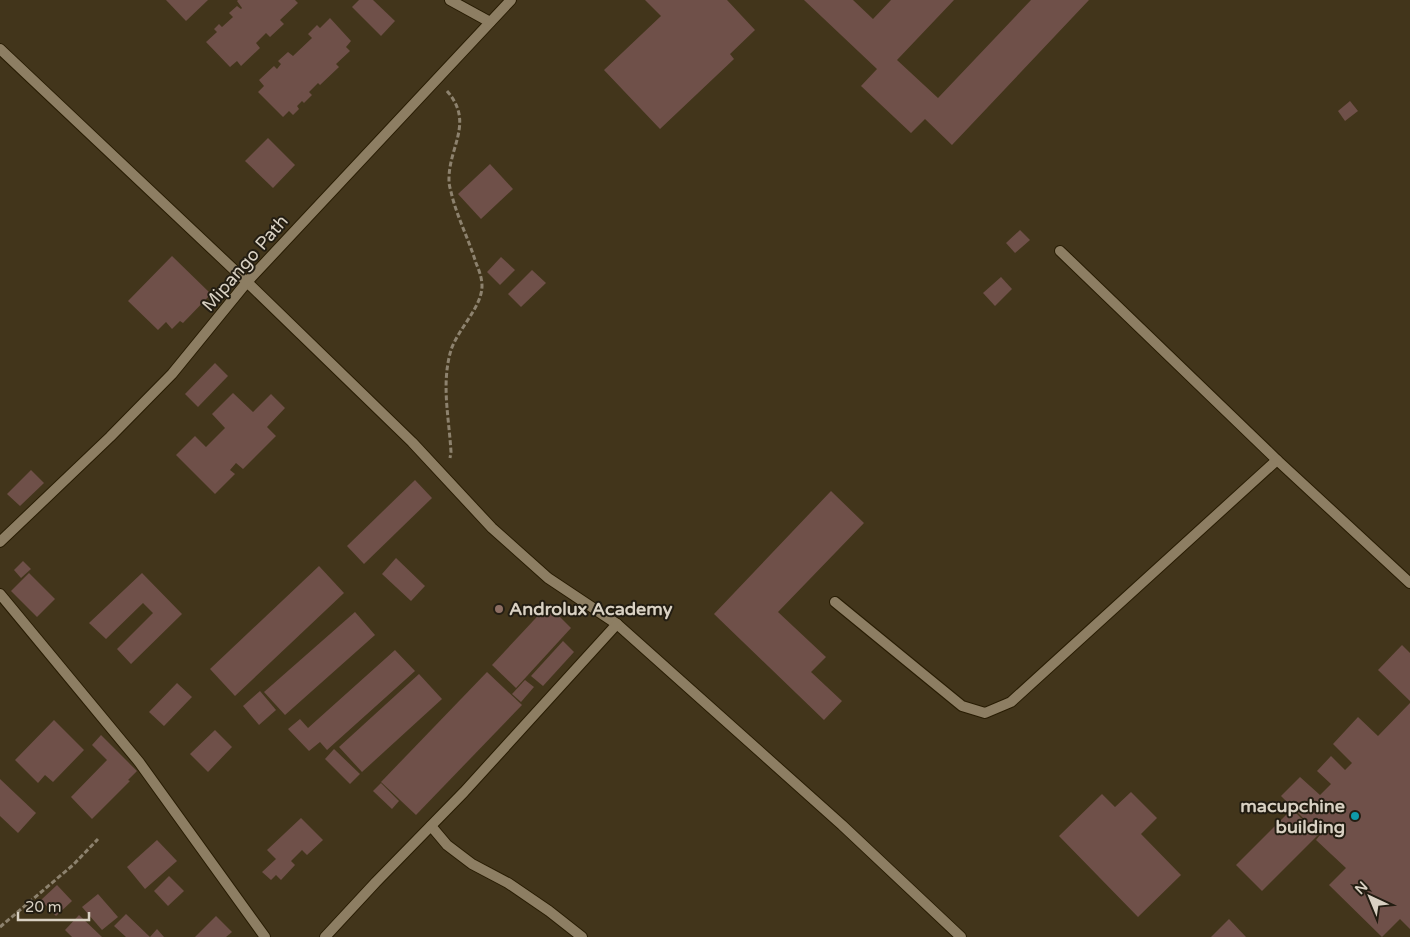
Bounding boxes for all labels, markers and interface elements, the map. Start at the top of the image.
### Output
street label: Mipango Path [197,210,293,316]
place label: Androlux Academy [509,598,673,620]
marker: Androlux Academy [493,603,505,615]
place label: macupchine building [1240,795,1345,838]
marker: macupchine building [1349,810,1361,822]
north arrow [1345,872,1395,922]
text: N [1351,878,1371,898]
scale bar [18,890,89,922]
text: 20 m [25,898,62,916]

